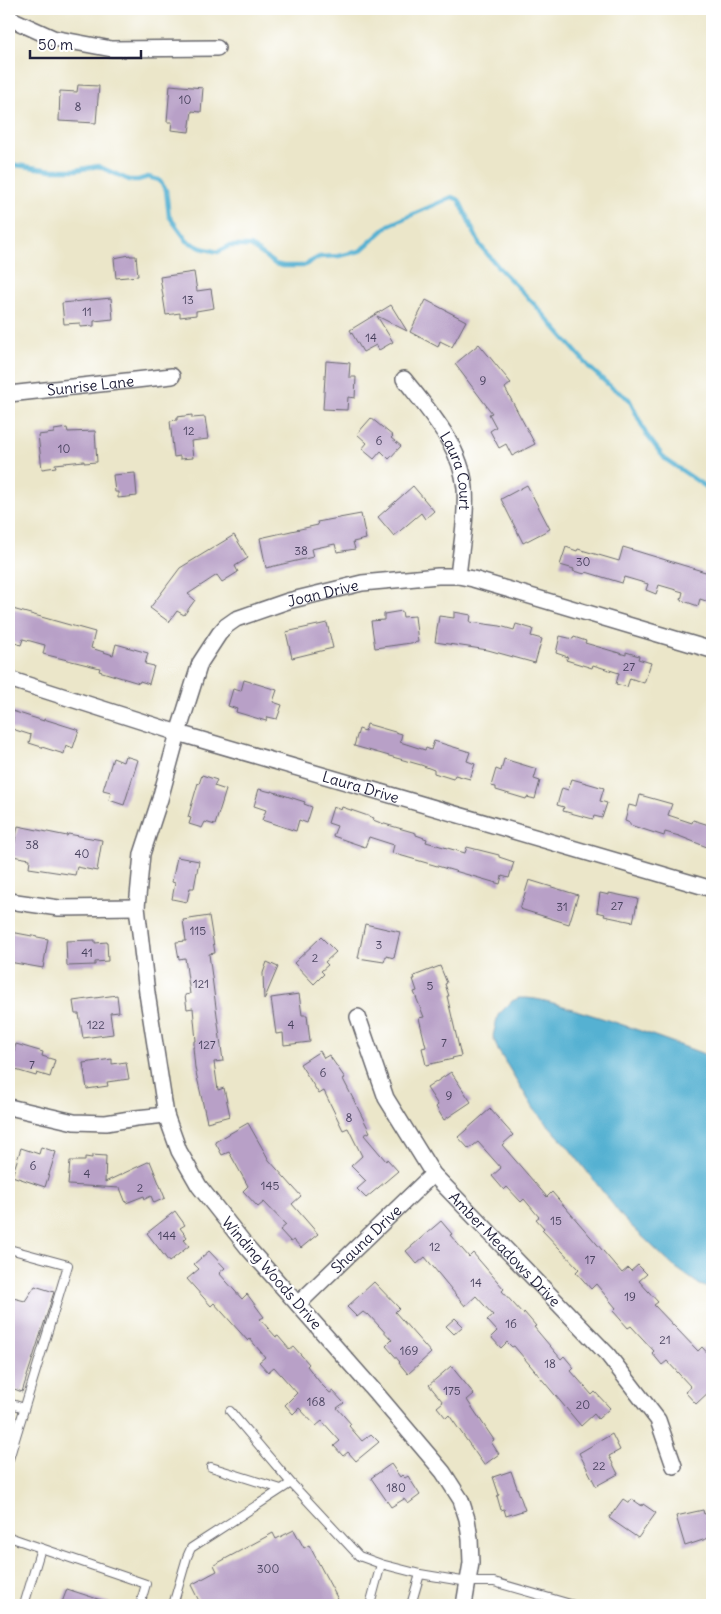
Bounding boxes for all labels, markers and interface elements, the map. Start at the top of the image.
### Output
scale bar [30,28,141,60]
text: 50 m [38,35,73,54]
house number: 10 [179,92,191,107]
house number: 8 [75,99,82,114]
house number: 13 [182,292,194,307]
house number: 11 [82,304,92,319]
house number: 14 [365,330,377,345]
street label: Sunrise Lane [46,371,135,399]
house number: 9 [480,373,487,388]
house number: 12 [183,423,195,438]
street label: Laura Court [436,428,475,510]
house number: 6 [376,433,383,448]
house number: 10 [58,441,70,456]
house number: 38 [294,543,308,558]
house number: 30 [576,554,590,569]
street label: Joan Drive [285,575,360,610]
house number: 27 [623,659,635,674]
street label: Laura Drive [320,766,402,807]
house number: 38 [25,837,39,852]
house number: 40 [75,846,90,861]
house number: 27 [611,898,623,913]
house number: 31 [556,899,568,914]
house number: 115 [190,923,206,938]
house number: 3 [376,937,383,952]
house number: 41 [81,945,93,960]
house number: 2 [312,950,319,965]
house number: 121 [193,976,209,991]
house number: 5 [427,978,434,993]
house number: 122 [87,1017,105,1032]
house number: 4 [288,1017,295,1032]
house number: 7 [441,1035,447,1050]
house number: 127 [198,1037,216,1052]
house number: 7 [29,1057,35,1072]
house number: 6 [320,1065,327,1080]
house number: 9 [446,1088,453,1103]
house number: 8 [346,1110,353,1125]
house number: 6 [30,1158,37,1173]
house number: 4 [84,1166,91,1181]
house number: 145 [261,1178,279,1193]
house number: 2 [137,1180,144,1195]
street label: Amber Meadows Drive [445,1187,565,1310]
street label: Shauna Drive [326,1201,405,1277]
street label: Winding Woods Drive [218,1213,326,1333]
house number: 15 [550,1213,562,1228]
house number: 144 [158,1228,176,1243]
house number: 12 [429,1239,441,1254]
house number: 17 [585,1252,595,1267]
house number: 14 [470,1275,482,1290]
house number: 19 [624,1289,636,1304]
house number: 16 [505,1316,517,1331]
house number: 21 [659,1332,671,1347]
house number: 169 [400,1343,418,1358]
house number: 18 [544,1356,556,1371]
house number: 175 [443,1383,461,1398]
house number: 168 [307,1394,325,1409]
house number: 20 [576,1397,590,1412]
house number: 22 [592,1458,606,1473]
house number: 180 [386,1480,406,1495]
house number: 300 [257,1561,279,1576]

